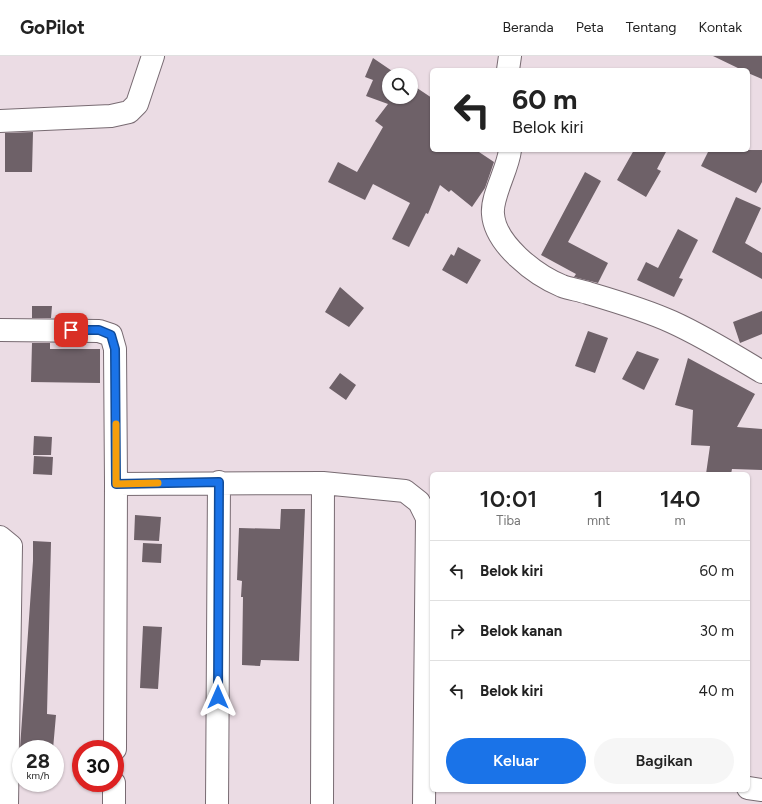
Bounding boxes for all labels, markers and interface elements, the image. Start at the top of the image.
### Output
text: GoPilot [20,16,85,39]
text: Beranda [502,19,554,36]
text: Peta [576,19,604,36]
text: Tentang [626,19,676,36]
text: Kontak [698,19,742,36]
map controls [382,68,418,104]
button: search [382,68,418,104]
text: 60 m [512,82,577,116]
icon: left [446,84,498,136]
text: Belok kiri [512,116,584,138]
pin [54,313,88,347]
icon: arrive [60,319,82,341]
text: 10:01 [480,484,537,513]
text: 1 [594,484,604,513]
text: 140 [660,484,700,513]
text: Tiba [496,513,521,528]
text: mnt [587,513,610,528]
text: m [675,513,686,528]
icon: left [446,560,468,582]
text: Belok kiri [480,562,543,580]
text: 60 m [699,562,734,580]
icon: right [446,620,468,642]
text: Belok kanan [480,622,562,640]
text: 30 m [700,622,734,640]
position arrow [197,676,239,718]
icon: left [446,680,468,702]
text: Belok kiri [480,682,543,700]
text: 40 m [699,682,734,700]
button: Keluar [446,738,586,784]
button: Bagikan [594,738,734,784]
speed limit sign: 30 [72,740,124,792]
text: 28 [26,749,50,773]
text: km/h [27,769,49,782]

